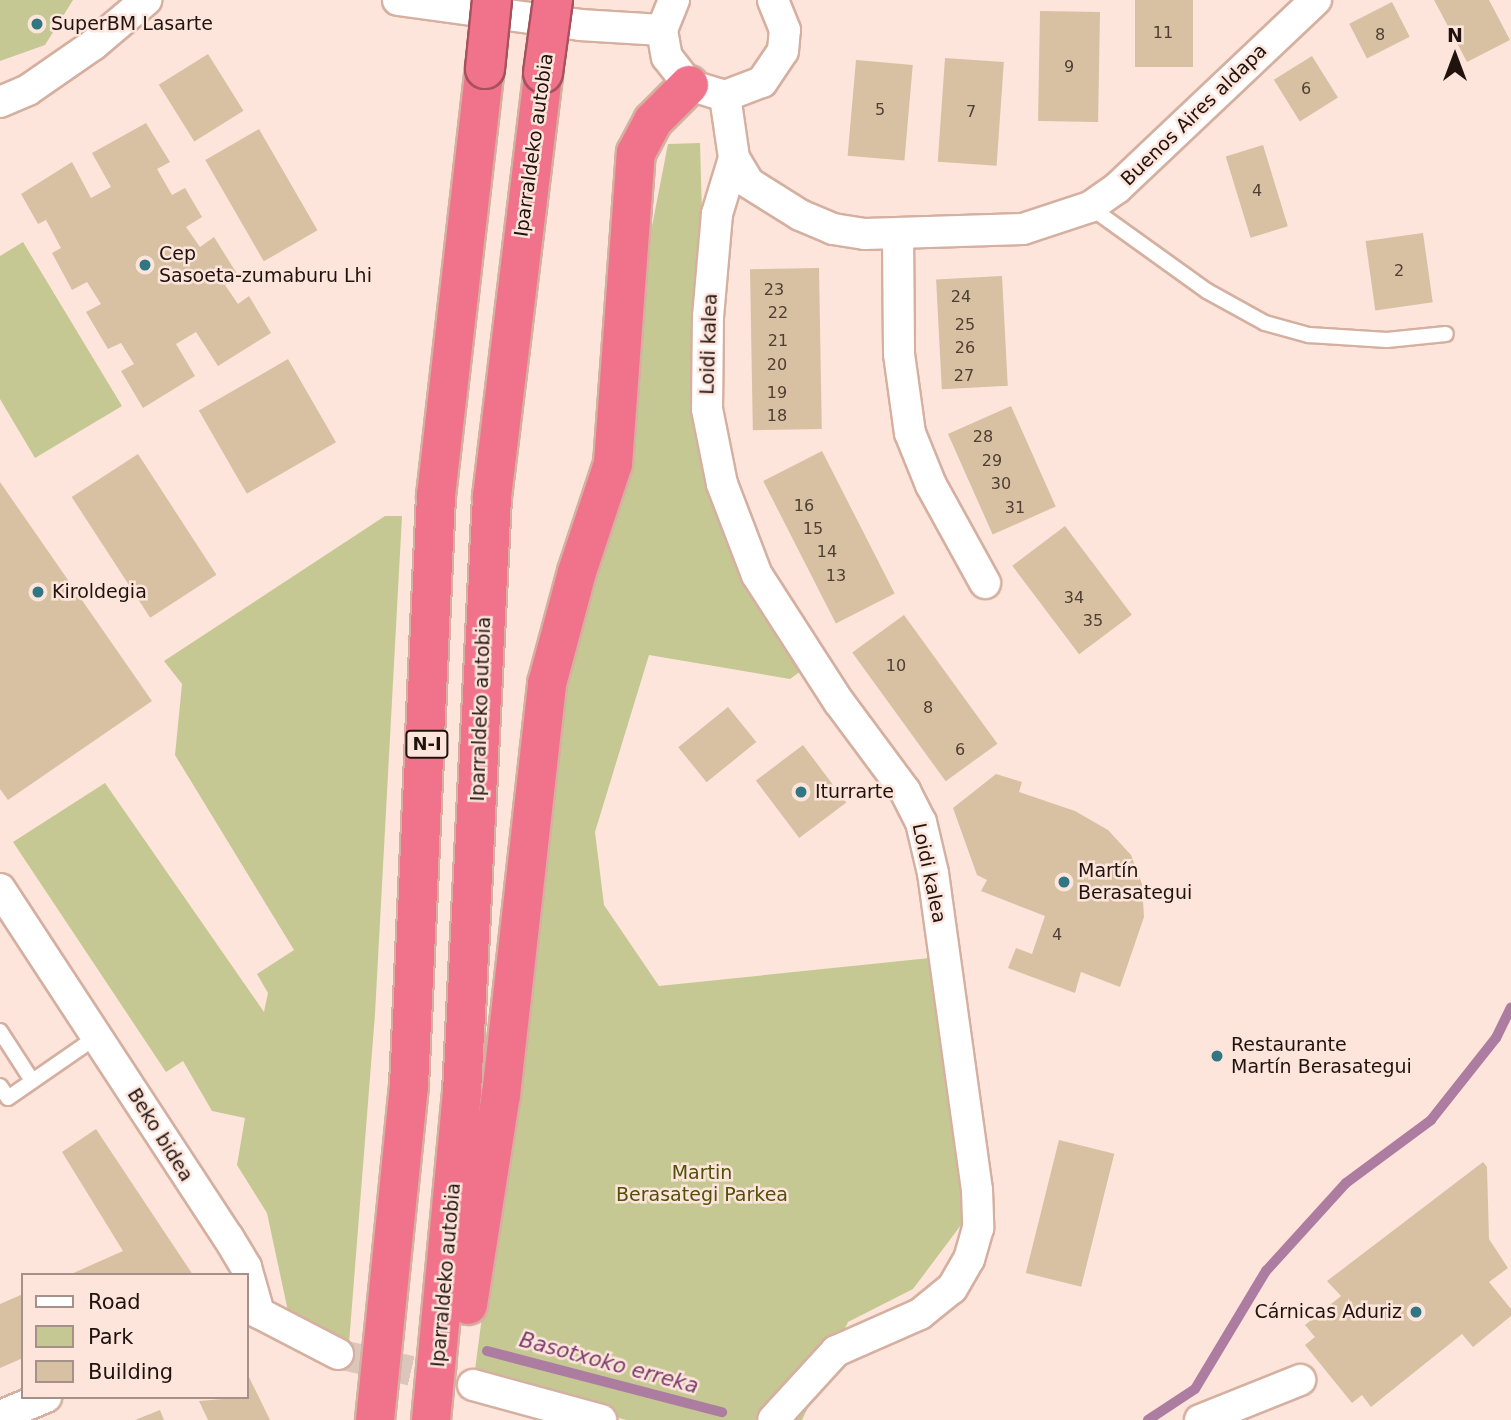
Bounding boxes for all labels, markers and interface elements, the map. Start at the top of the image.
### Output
place label: SuperBM Lasarte [51,13,213,35]
marker: SuperBM Lasarte [29,16,45,32]
north arrow [1420,21,1490,91]
house number: 11 [1153,23,1173,43]
text: N [1447,24,1463,46]
house number: 8 [1375,25,1385,45]
street label: Buenos Aires aldapa [1116,39,1272,191]
street label: Iparraldeko autobia [510,52,558,238]
house number: 9 [1064,57,1074,77]
house number: 6 [1301,79,1311,99]
house number: 5 [875,100,885,120]
house number: 7 [966,102,976,122]
house number: 4 [1252,181,1262,201]
place label: Cep Sasoeta-zumaburu Lhi [159,243,372,287]
marker: Cep Sasoeta-zumaburu Lhi [137,257,153,273]
house number: 2 [1394,261,1404,281]
house number: 23 [764,280,784,300]
house number: 24 [951,287,971,307]
street label: Loidi kalea [696,293,722,395]
house number: 22 [768,303,788,323]
house number: 25 [955,315,975,335]
house number: 21 [768,331,788,351]
house number: 26 [955,338,975,358]
house number: 20 [767,355,787,375]
house number: 27 [954,366,974,386]
house number: 19 [767,383,787,403]
house number: 18 [767,406,787,426]
house number: 28 [973,427,993,447]
house number: 29 [982,451,1002,471]
house number: 30 [991,474,1011,494]
house number: 16 [794,496,814,516]
house number: 31 [1005,498,1025,518]
house number: 15 [803,519,823,539]
house number: 14 [817,542,837,562]
house number: 13 [826,566,846,586]
place label: Kiroldegia [52,581,147,603]
marker: Kiroldegia [30,584,46,600]
house number: 34 [1064,588,1084,608]
house number: 35 [1083,611,1103,631]
street label: Iparraldeko autobia [466,616,496,802]
house number: 10 [886,656,906,676]
house number: 8 [923,698,933,718]
road number: N-I [404,730,450,758]
house number: 6 [955,740,965,760]
place label: Iturrarte [815,781,894,803]
marker: Iturrarte [793,784,809,800]
street label: Loidi kalea [907,821,951,925]
place label: Martín Berasategui [1078,860,1192,904]
marker: Martín Berasategui [1056,874,1072,890]
house number: 4 [1052,925,1062,945]
place label: Restaurante Martín Berasategui [1231,1034,1412,1078]
marker: Restaurante Martín Berasategui [1209,1048,1225,1064]
street label: Beko bidea [122,1084,198,1186]
park label: Martin Berasategi Parkea [616,1162,788,1206]
street label: Iparraldeko autobia [427,1182,465,1368]
legend [21,1273,248,1399]
text: Road [88,1290,141,1314]
place label: Cárnicas Aduriz [1254,1301,1402,1323]
marker: Cárnicas Aduriz [1408,1304,1424,1320]
text: Park [88,1325,133,1349]
water label: Basotxoko erreka [517,1327,701,1399]
text: Building [88,1360,173,1384]

